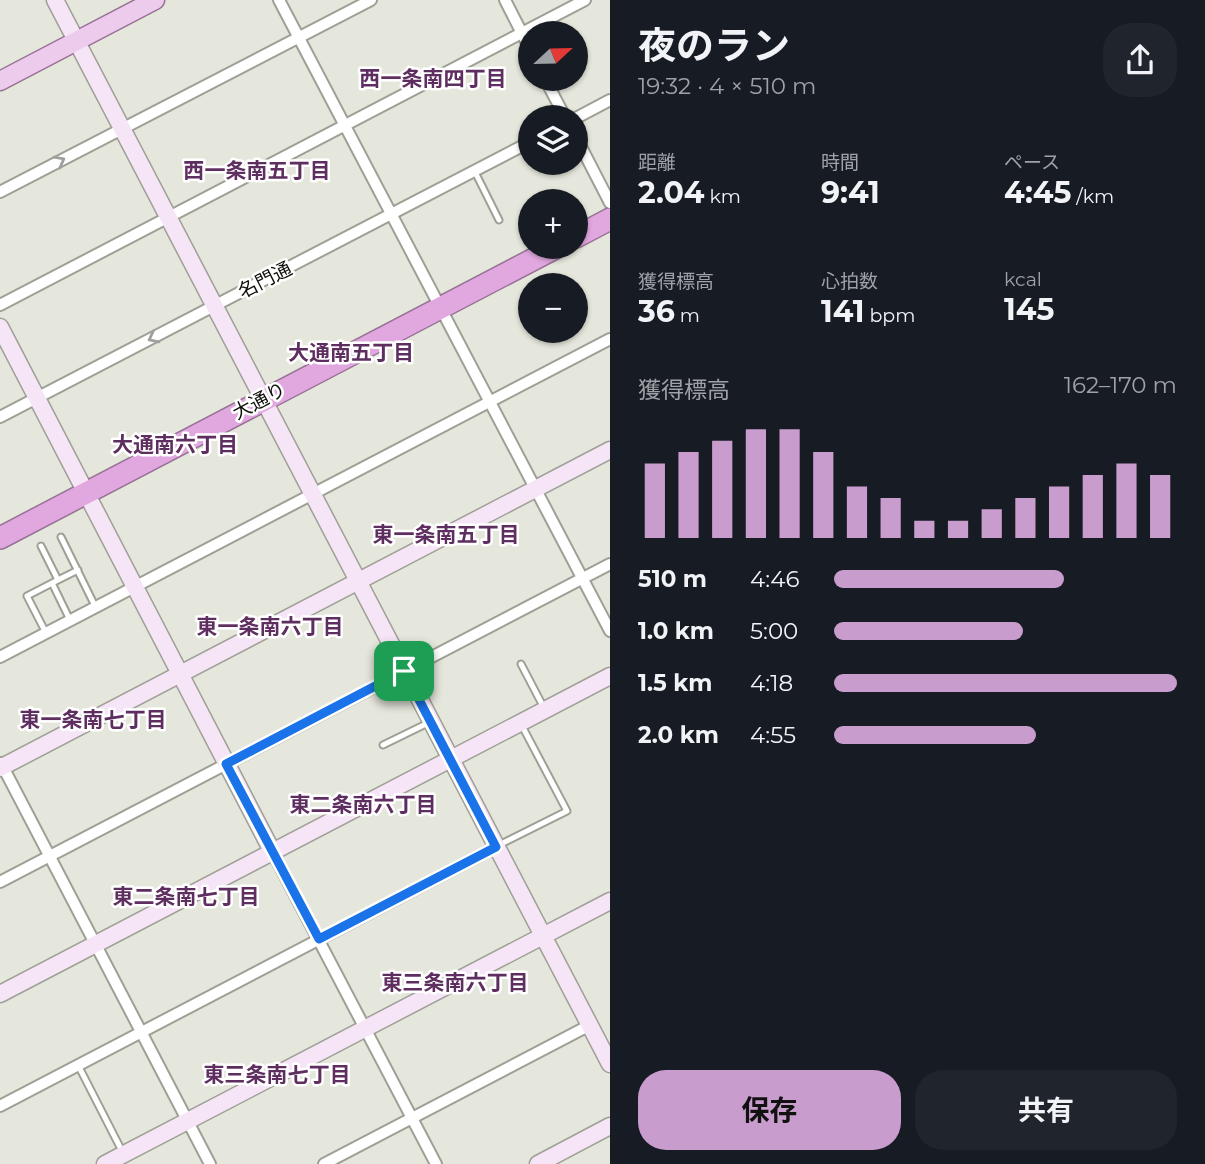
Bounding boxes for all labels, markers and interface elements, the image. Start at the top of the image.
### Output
north arrow [518,21,588,91]
map controls [518,21,588,343]
text: 夜のラン [638,22,790,69]
button: share [1103,23,1177,97]
district label: 西一条南四丁目 [360,66,507,91]
text: 19:32 · 4 × 510 m [638,72,816,100]
button: layers [518,105,588,175]
text: 距離 [638,151,676,174]
text: 時間 [821,151,859,174]
text: ペース [1004,151,1060,174]
one-way arrow [53,155,66,169]
district label: 西一条南五丁目 [184,158,331,183]
text: 2.04 [638,174,705,211]
text: 9:41 [821,174,880,211]
text: 4:45 [1004,174,1071,211]
text: km [705,185,741,208]
text: /km [1071,185,1114,208]
button: + [518,189,588,259]
street label: 名門通 [234,257,296,303]
text: kcal [1004,268,1042,291]
text: 獲得標高 [638,270,714,293]
text: 心拍数 [821,270,878,293]
button: − [518,273,588,343]
text: 145 [1004,291,1054,328]
text: 36 [638,293,675,330]
text: 141 [821,293,864,330]
text: m [675,304,700,327]
text: bpm [864,304,915,327]
one-way arrow [148,329,160,343]
district label: 大通南五丁目 [288,340,414,365]
text: 162–170 m [1064,371,1177,399]
text: 獲得標高 [638,376,730,404]
street label: 大通り [228,377,290,425]
district label: 大通南六丁目 [112,432,238,457]
district label: 東一条南五丁目 [373,522,520,547]
text: 510 m [638,565,707,593]
text: 4:46 [750,565,799,593]
district label: 東一条南六丁目 [197,614,344,639]
text: 1.0 km [638,617,714,645]
text: 5:00 [750,617,798,645]
pin [374,641,434,701]
icon: arrive [385,652,423,690]
text: 1.5 km [638,669,712,697]
text: 4:18 [750,669,793,697]
district label: 東一条南七丁目 [20,707,167,732]
text: 2.0 km [638,721,719,749]
text: 4:55 [750,721,796,749]
district label: 東二条南六丁目 [290,792,437,817]
district label: 東二条南七丁目 [113,884,260,909]
district label: 東三条南六丁目 [382,970,529,995]
district label: 東三条南七丁目 [204,1062,351,1087]
button: 保存 [638,1070,901,1150]
button: 共有 [915,1070,1177,1150]

